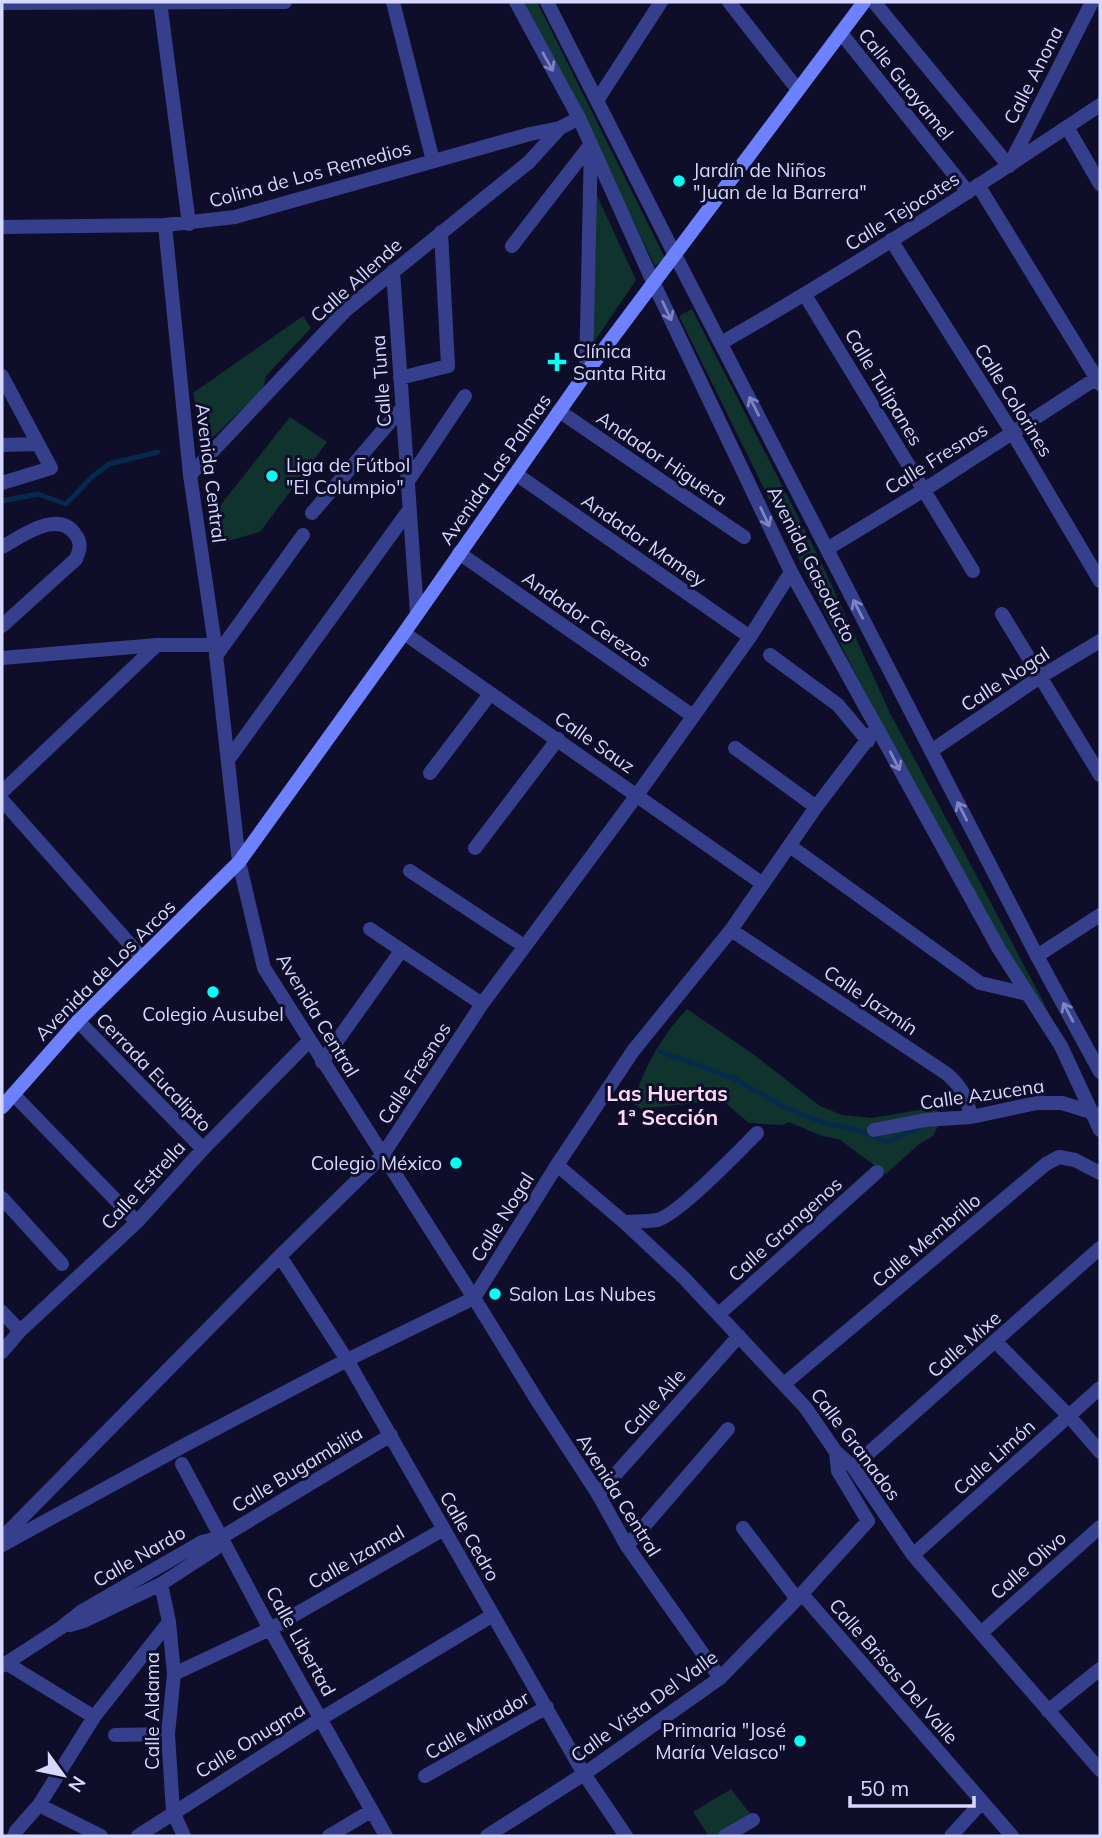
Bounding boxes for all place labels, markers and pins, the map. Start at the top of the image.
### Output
place label: Jardín de Niños "Juan de la Barrera" [693,158,867,204]
marker: Jardín de Niños "Juan de la Barrera" [671,173,687,189]
place label: Clínica Santa Rita [573,339,666,385]
marker: Clínica Santa Rita [547,352,567,372]
place label: Liga de Fútbol "El Columpio" [286,453,410,499]
marker: Liga de Fútbol "El Columpio" [264,468,280,484]
marker: Colegio Ausubel [205,984,221,1000]
place label: Colegio Ausubel [142,1002,284,1026]
place label: Colegio México [311,1151,442,1175]
marker: Colegio México [448,1155,464,1171]
place label: Salon Las Nubes [509,1282,656,1306]
marker: Salon Las Nubes [487,1286,503,1302]
place label: Primaria "José María Velasco" [655,1718,786,1764]
marker: Primaria "José María Velasco" [792,1733,808,1749]

